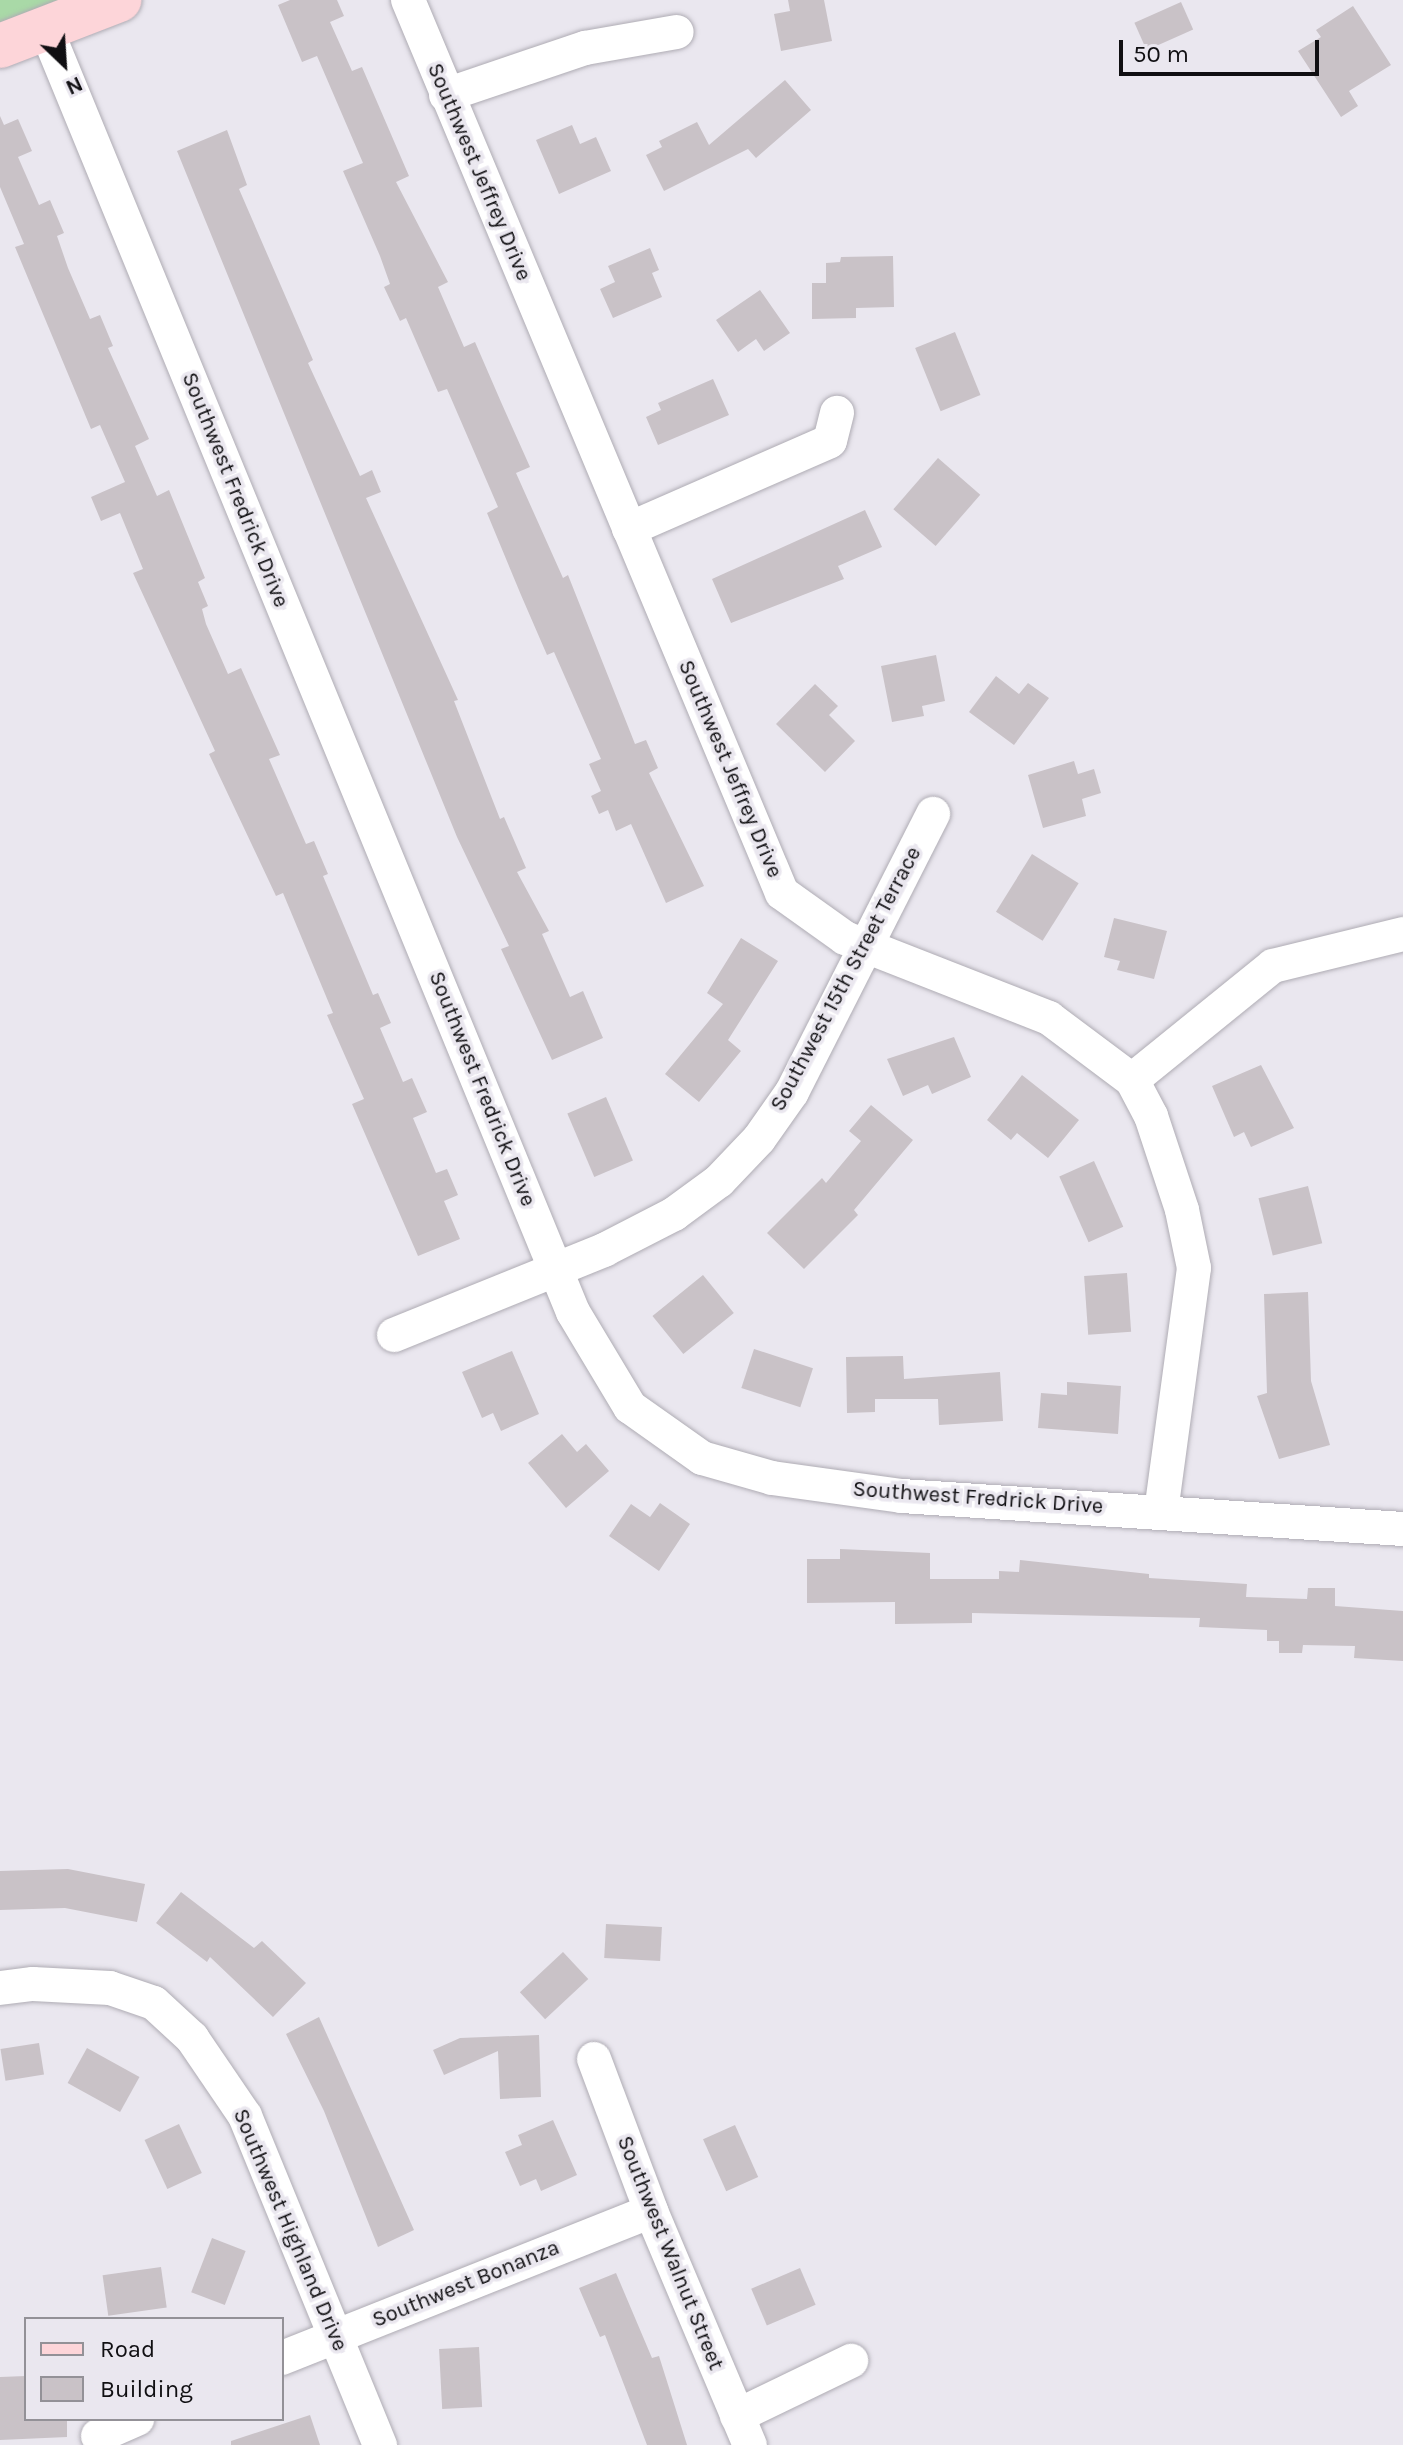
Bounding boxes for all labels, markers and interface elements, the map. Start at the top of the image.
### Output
north arrow [24,24,104,104]
scale bar [1123,24,1323,74]
text: 50 m [1133,40,1189,68]
street label: Southwest Jeffrey Drive [421,59,537,285]
text: N [61,71,87,101]
street label: Southwest Fredrick Drive [176,369,294,611]
street label: Southwest Jeffrey Drive [672,656,788,882]
street label: Southwest 15th Street Terrace [765,842,927,1116]
street label: Southwest Fredrick Drive [423,968,541,1210]
street label: Southwest Fredrick Drive [852,1476,1104,1520]
street label: Southwest Highland Drive [227,2105,353,2355]
street label: Southwest Walnut Street [611,2132,729,2374]
street label: Southwest Bonanza [369,2234,563,2334]
legend [24,2317,284,2421]
text: Road [100,2335,155,2363]
text: Building [100,2375,193,2403]

